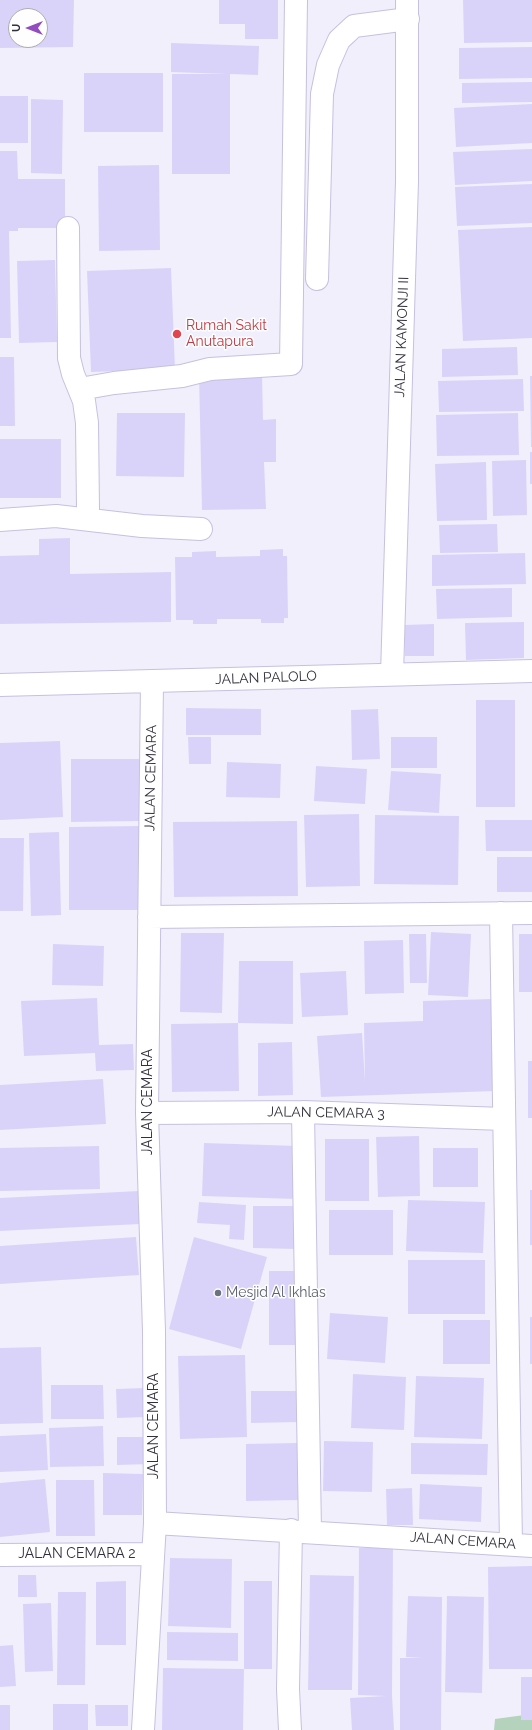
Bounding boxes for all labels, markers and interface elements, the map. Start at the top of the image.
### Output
north arrow [8,8,48,48]
text: U [10,24,23,32]
street label: JALAN KAMONJI II [391,276,413,398]
place label: Rumah Sakit Anutapura [186,318,267,350]
marker: Rumah Sakit Anutapura [171,328,183,340]
street label: JALAN PALOLO [215,668,317,688]
street label: JALAN CEMARA [142,725,160,831]
street label: JALAN CEMARA [140,1049,156,1155]
street label: JALAN CEMARA 3 [267,1104,385,1122]
place label: Mesjid Al Ikhlas [226,1285,326,1301]
marker: Mesjid Al Ikhlas [213,1288,223,1298]
street label: JALAN CEMARA [146,1373,162,1479]
street label: JALAN CEMARA [409,1529,517,1553]
street label: JALAN CEMARA 2 [18,1546,136,1562]

